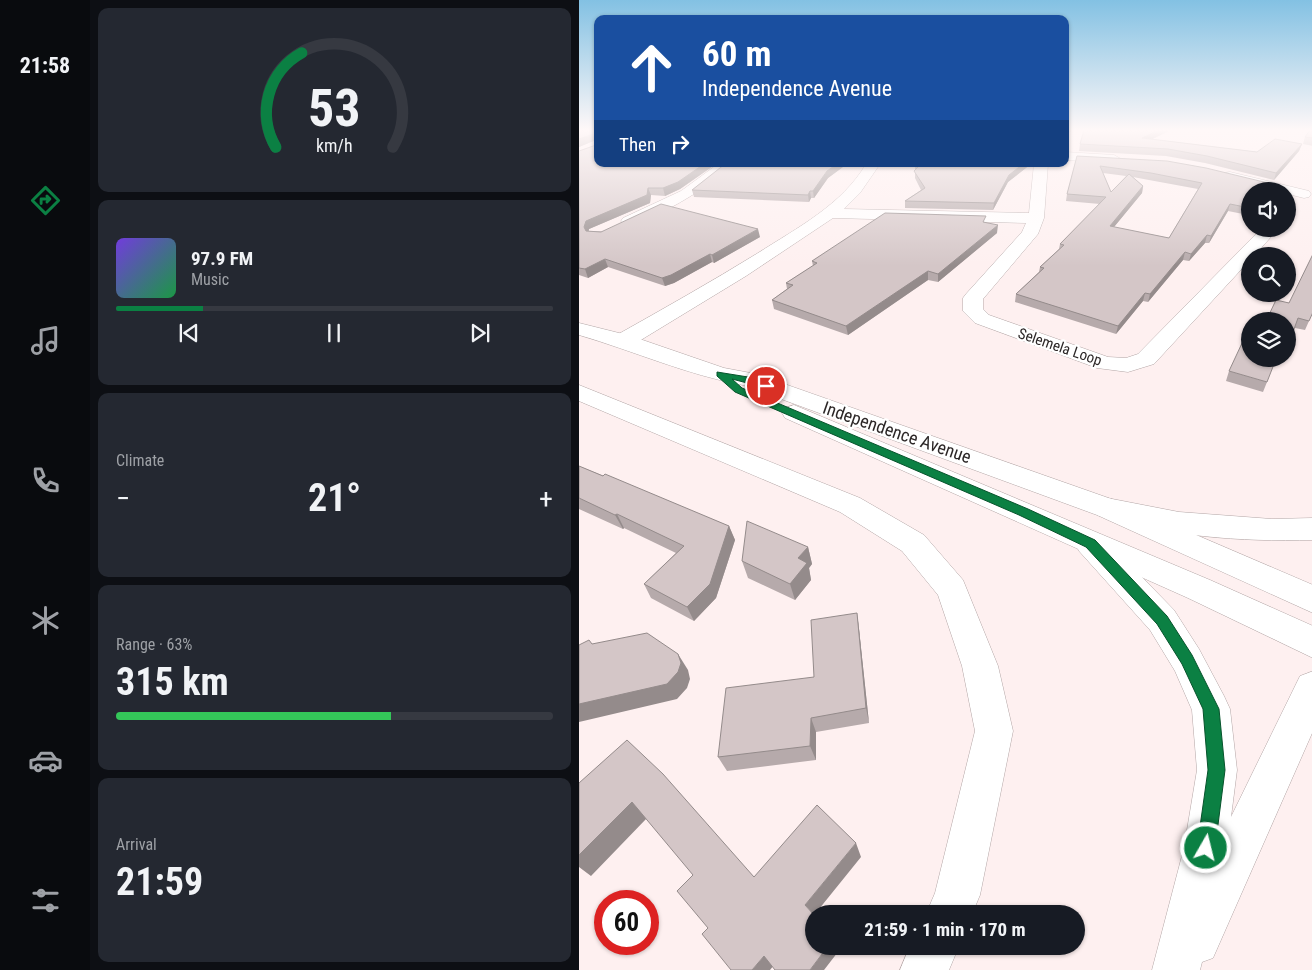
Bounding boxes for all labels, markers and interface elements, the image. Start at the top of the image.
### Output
text: 60 m [702,34,771,75]
icon: ahead [619,35,684,100]
text: 21:58 [20,53,70,78]
text: Independence Avenue [702,76,892,101]
text: 53 [308,78,361,139]
icon: right [666,130,694,158]
text: Then [619,133,656,156]
text: km/h [316,135,353,156]
map controls [1241,182,1296,367]
button: sound [1241,182,1296,237]
icon: directions [28,183,63,218]
text: 97.9 FM [191,247,253,270]
button: search [1241,247,1296,302]
text: Music [191,270,229,289]
button: layers [1241,312,1296,367]
icon: previous [175,319,203,347]
icon: pause [320,319,348,347]
icon: next [466,319,494,347]
icon: music [28,323,63,358]
street label: Selemela Loop [1016,324,1104,370]
pin [745,365,787,407]
icon: arrive [752,372,780,400]
street label: Independence Avenue [820,397,974,467]
text: Climate [116,451,164,470]
icon: phone [28,463,63,498]
text: 21° [308,476,361,520]
text: − [116,482,130,515]
text: + [539,482,553,515]
icon: climate [28,603,63,638]
text: Range · 63% [116,635,192,654]
text: 315 km [116,660,229,704]
icon: car [28,743,63,778]
position arrow [1179,821,1231,873]
text: Arrival [116,835,157,854]
text: 21:59 [116,860,203,904]
icon: filters [28,883,63,918]
speed limit sign: 60 [594,890,659,955]
text: 21:59 · 1 min · 170 m [864,918,1026,941]

